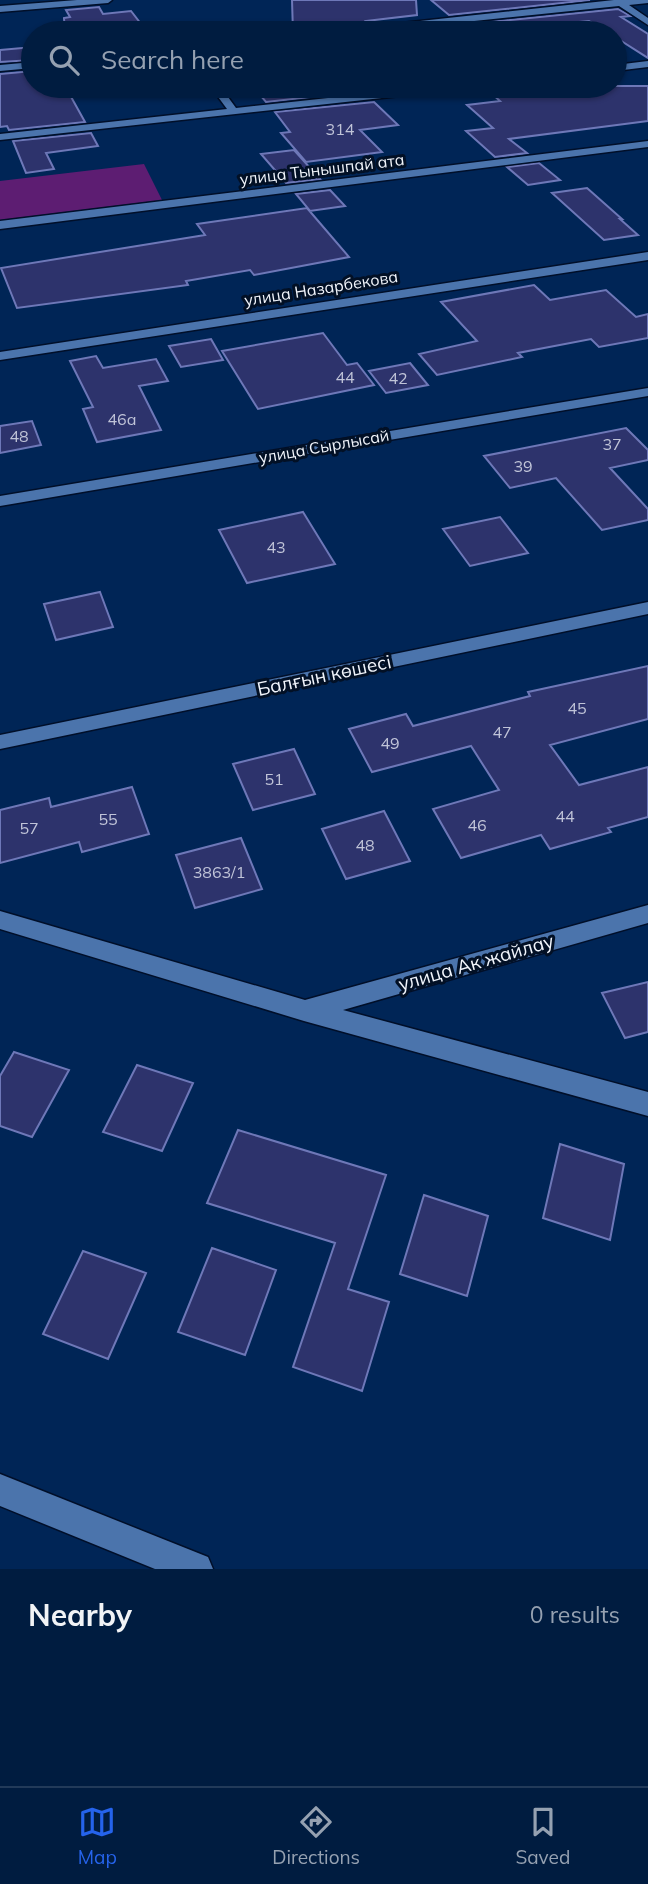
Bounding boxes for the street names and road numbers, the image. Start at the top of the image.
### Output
street label: улица Тынышпай ата [239,149,405,189]
street label: улица Назарбекова [243,266,399,310]
street label: улица Сырлысай [257,425,391,467]
street label: Балғын көшесі [255,649,393,701]
street label: улица Ак жайлау [395,928,557,996]

